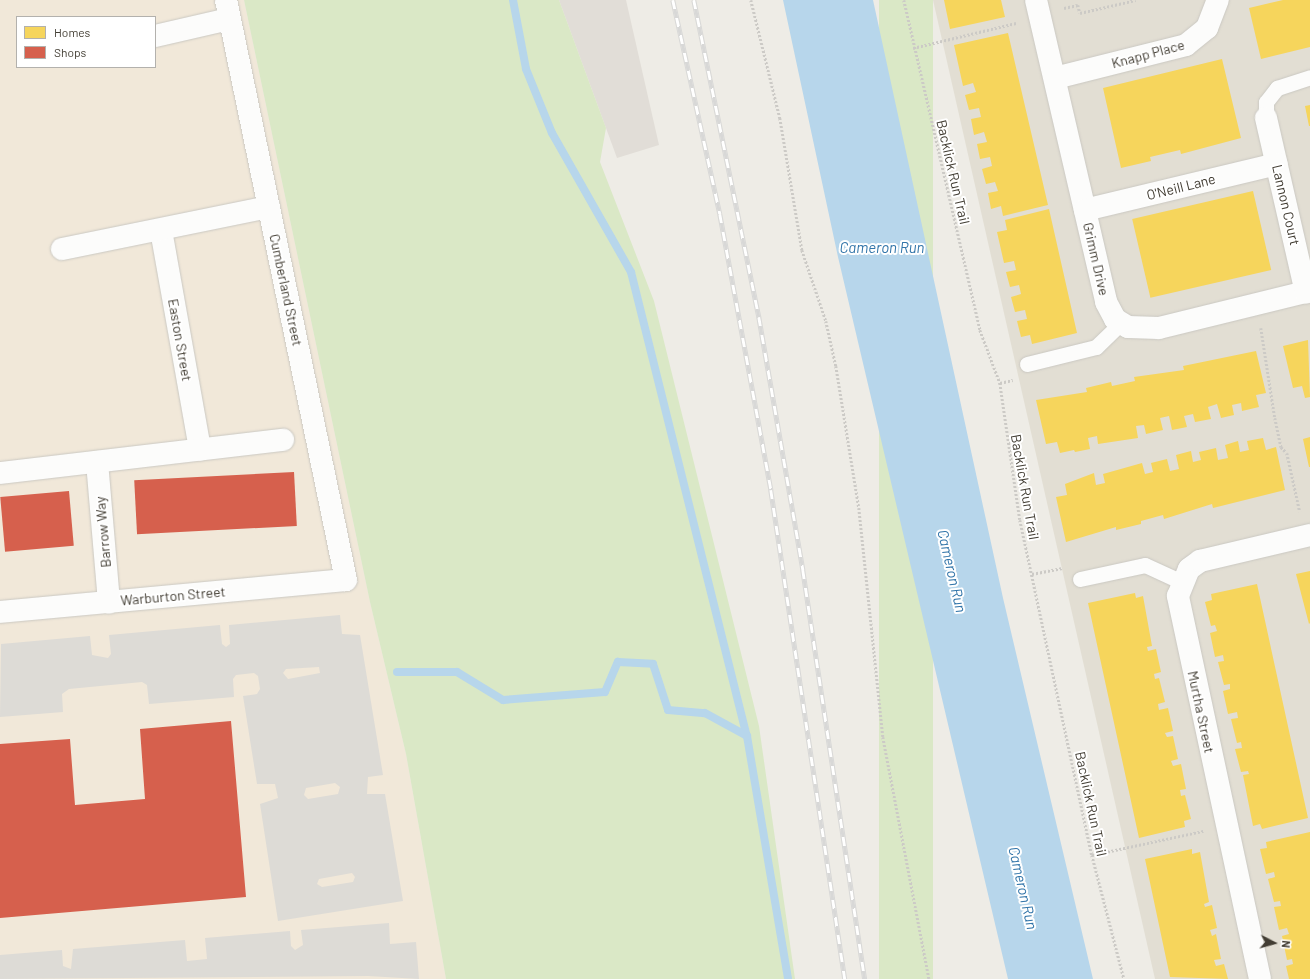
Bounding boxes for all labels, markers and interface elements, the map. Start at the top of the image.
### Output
legend [16,16,156,68]
text: Homes [54,25,90,39]
street label: Knapp Place [1110,36,1186,72]
text: Shops [54,45,86,59]
street label: Backlick Run Trail [933,118,973,226]
street label: Lannon Court [1269,163,1303,247]
street label: O'Neill Lane [1145,170,1217,204]
street label: Grimm Drive [1079,221,1113,297]
street label: Cumberland Street [266,232,306,348]
water label: Cameron Run [840,239,924,257]
street label: Easton Street [164,297,196,383]
street label: Backlick Run Trail [1007,433,1043,541]
street label: Barrow Way [92,496,114,568]
water label: Cameron Run [934,528,970,614]
street label: Warburton Street [120,583,226,609]
street label: Murtha Street [1184,669,1218,755]
street label: Backlick Run Trail [1072,750,1110,858]
water label: Cameron Run [1005,845,1041,931]
north arrow [1254,923,1294,963]
text: N [1280,940,1293,949]

